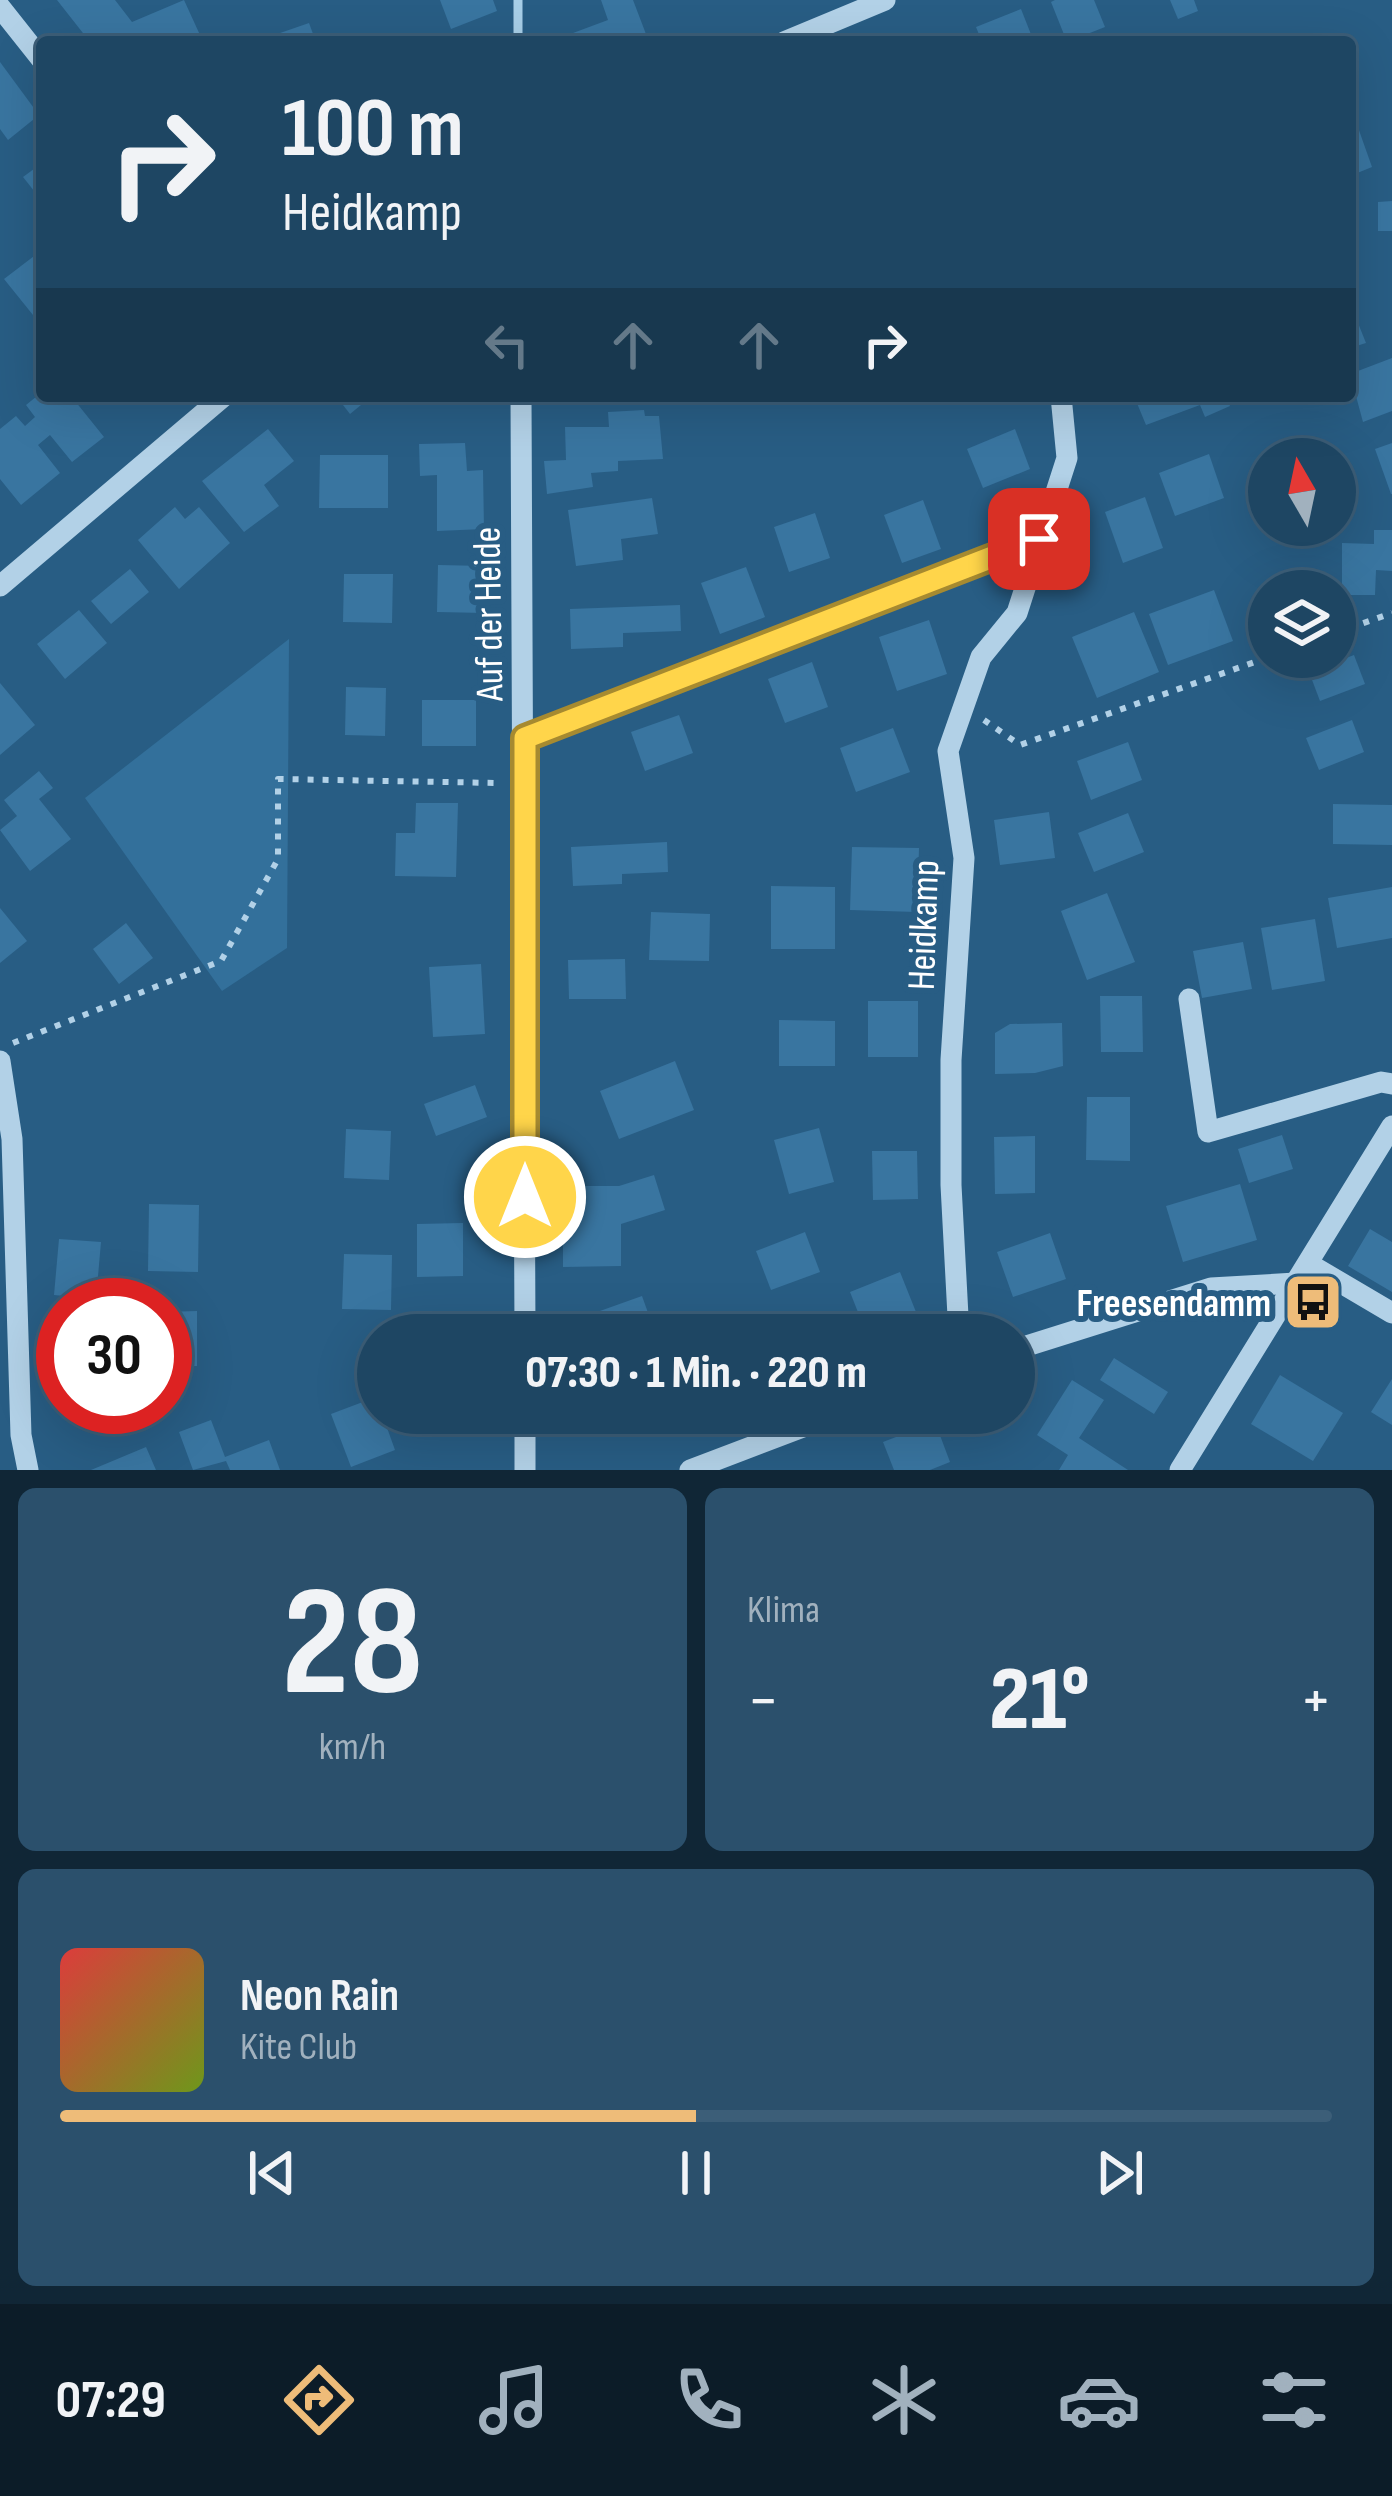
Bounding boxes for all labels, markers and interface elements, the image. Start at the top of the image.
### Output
text: 100 m [282,79,464,180]
icon: right [84,84,240,240]
text: Heidkamp [282,181,462,246]
icon: left [474,312,540,378]
icon: ahead [600,312,666,378]
icon: ahead [726,312,792,378]
icon: right [852,312,918,378]
north arrow [1248,438,1356,546]
map controls [1248,438,1356,678]
pin [988,488,1090,590]
icon: arrive [1006,506,1072,572]
street label: Auf der Heide [464,526,515,703]
button: layers [1248,570,1356,678]
street label: Heidkamp [899,859,950,991]
position arrow [462,1134,588,1260]
bus stop icon: Freesendamm [1282,1271,1344,1333]
speed limit sign: 30 [36,1278,192,1434]
place label: Freesendamm [1077,1281,1271,1328]
text: 07:30 · 1 Min. · 220 m [525,1346,867,1401]
text: 28 [282,1552,423,1739]
text: Klima [747,1587,820,1634]
text: 21° [989,1647,1090,1755]
text: − [747,1662,779,1741]
text: + [1300,1662,1332,1741]
text: km/h [319,1724,386,1771]
text: Neon Rain [240,1969,399,2024]
text: Kite Club [240,2024,357,2071]
icon: previous [239,2140,305,2206]
icon: pause [663,2140,729,2206]
icon: next [1087,2140,1153,2206]
icon: directions [277,2358,361,2442]
icon: music [472,2358,556,2442]
icon: phone [667,2358,751,2442]
icon: climate [862,2358,946,2442]
icon: car [1057,2358,1141,2442]
icon: filters [1252,2358,1336,2442]
text: 07:29 [56,2368,166,2433]

